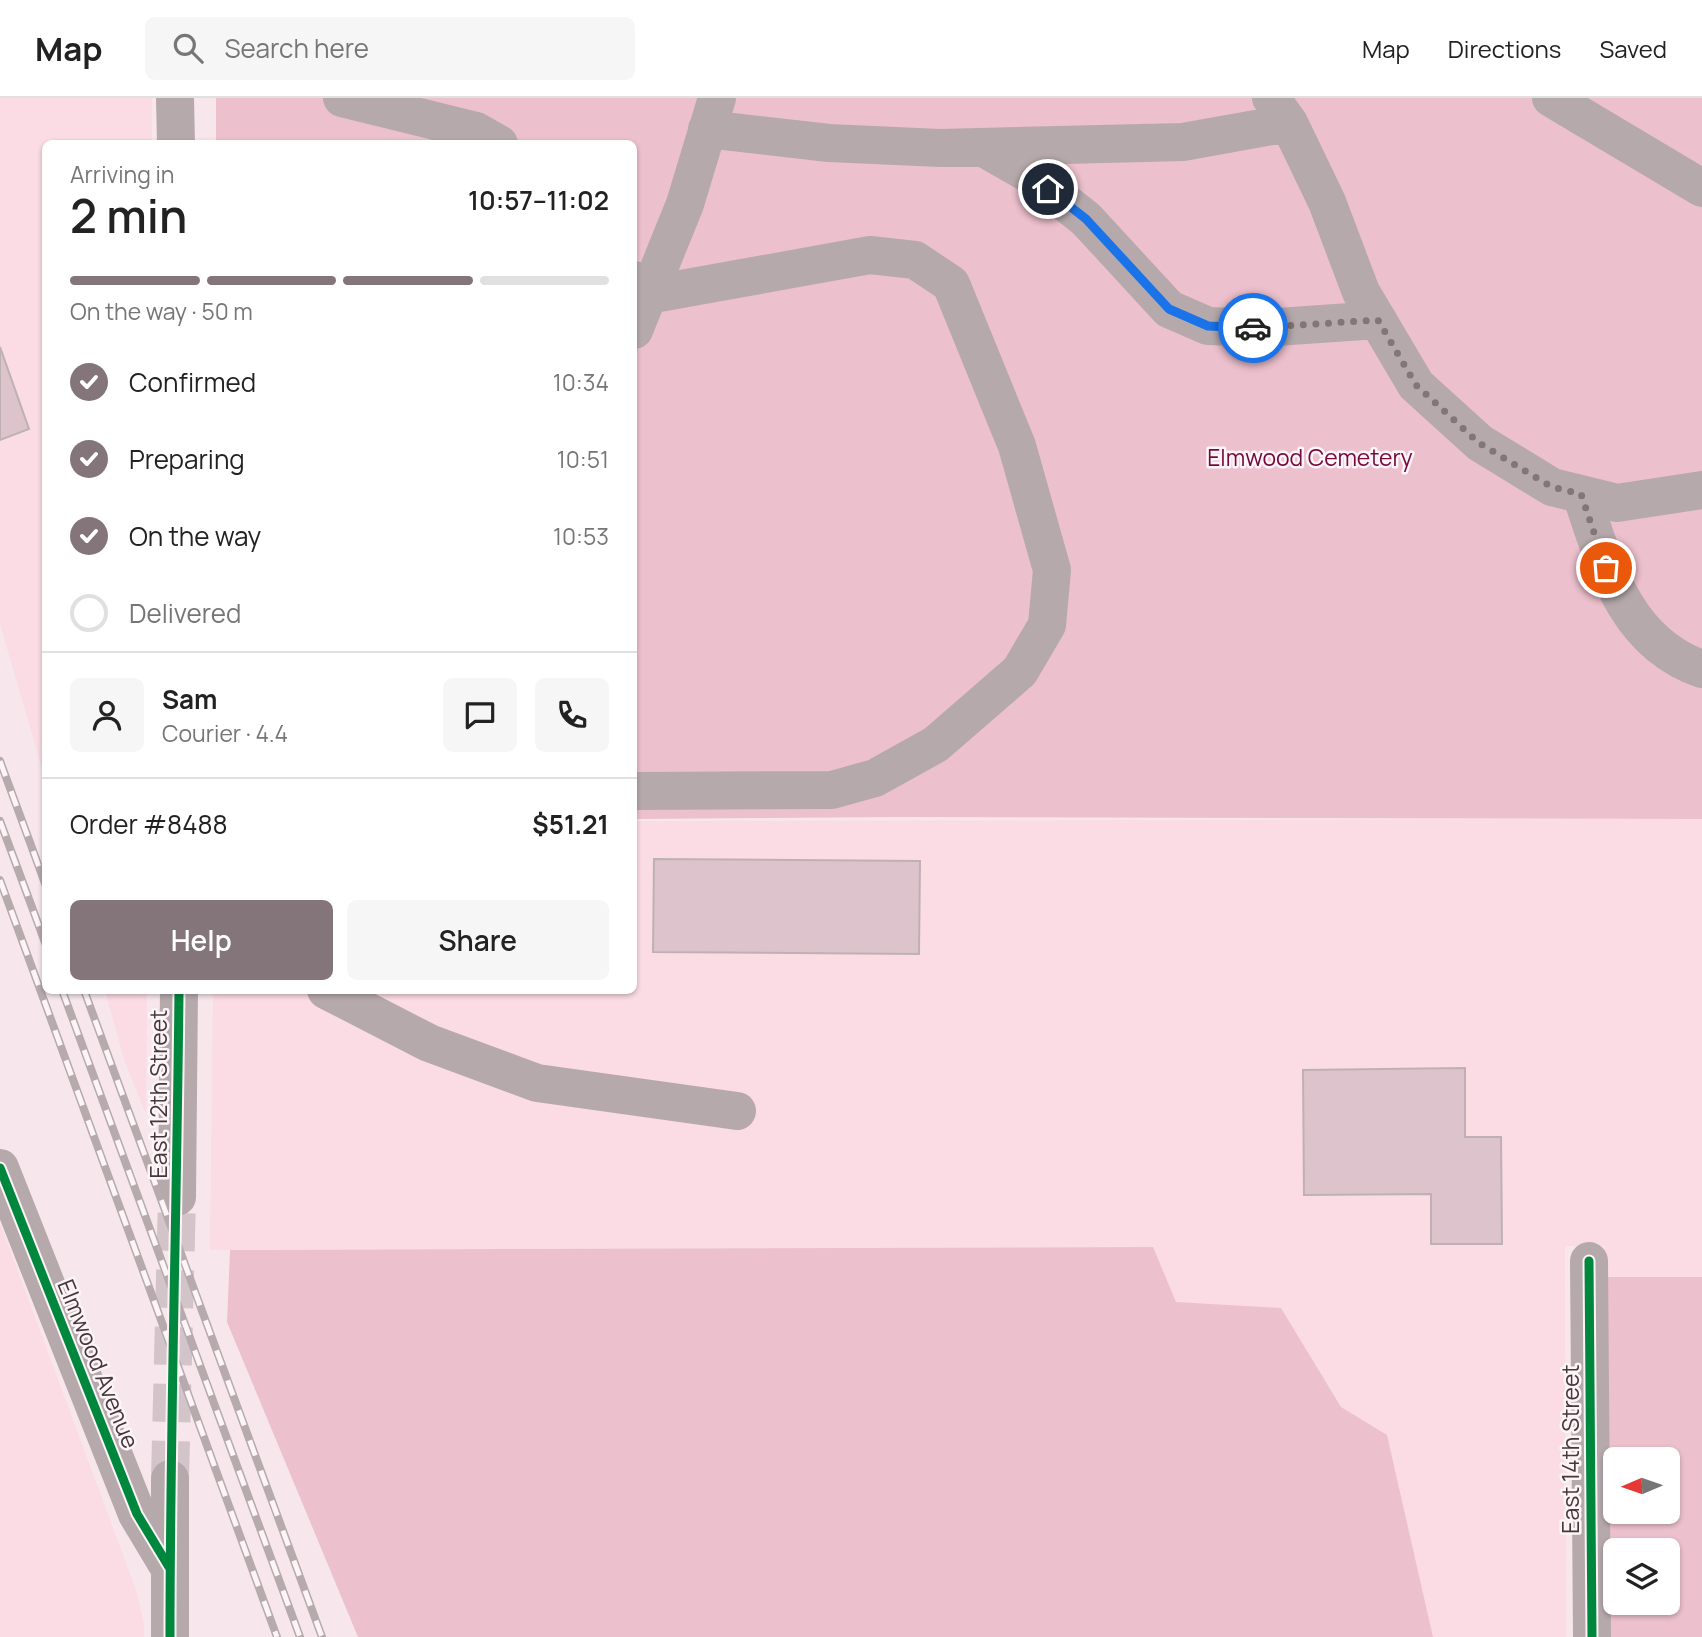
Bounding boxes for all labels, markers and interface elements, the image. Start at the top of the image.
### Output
search box [145,17,635,80]
text: Map [35,26,103,71]
icon: search [169,29,207,67]
text: Search here [225,30,369,66]
text: Map [1362,32,1410,65]
text: Directions [1448,32,1561,65]
text: Saved [1599,32,1667,65]
text: Arriving in [70,158,175,190]
pin [1018,159,1078,219]
icon: home [1029,170,1067,208]
text: 10:57–11:02 [468,182,609,218]
text: 2 min [70,184,187,247]
courier [1218,293,1288,363]
text: On the way · 50 m [70,295,253,327]
icon: car [1234,309,1272,347]
icon: check [70,363,108,401]
text: Confirmed [129,364,256,400]
text: 10:34 [553,366,609,398]
icon: check [70,440,108,478]
text: Preparing [129,441,245,477]
park label: Elmwood Cemetery [1207,441,1413,473]
text: 10:51 [557,443,609,475]
icon: check [70,517,108,555]
text: On the way [129,518,261,554]
text: 10:53 [553,520,609,552]
pin [1576,538,1636,598]
icon: bag [1587,549,1625,587]
text: Delivered [129,595,241,631]
button: person [70,678,144,752]
button: chat [443,678,517,752]
button: phone [535,678,609,752]
text: Sam [162,681,217,717]
text: Courier · 4.4 [162,717,288,749]
text: Order #8488 [70,806,228,842]
text: $51.21 [532,806,609,842]
button: Help [70,900,333,980]
button: Share [347,900,609,980]
street label: East 12th Street [142,1010,174,1178]
street label: Elmwood Avenue [50,1274,147,1453]
street label: East 14th Street [1554,1364,1586,1534]
north arrow [1603,1447,1680,1524]
map controls [1603,1447,1680,1615]
button: layers [1603,1538,1680,1615]

